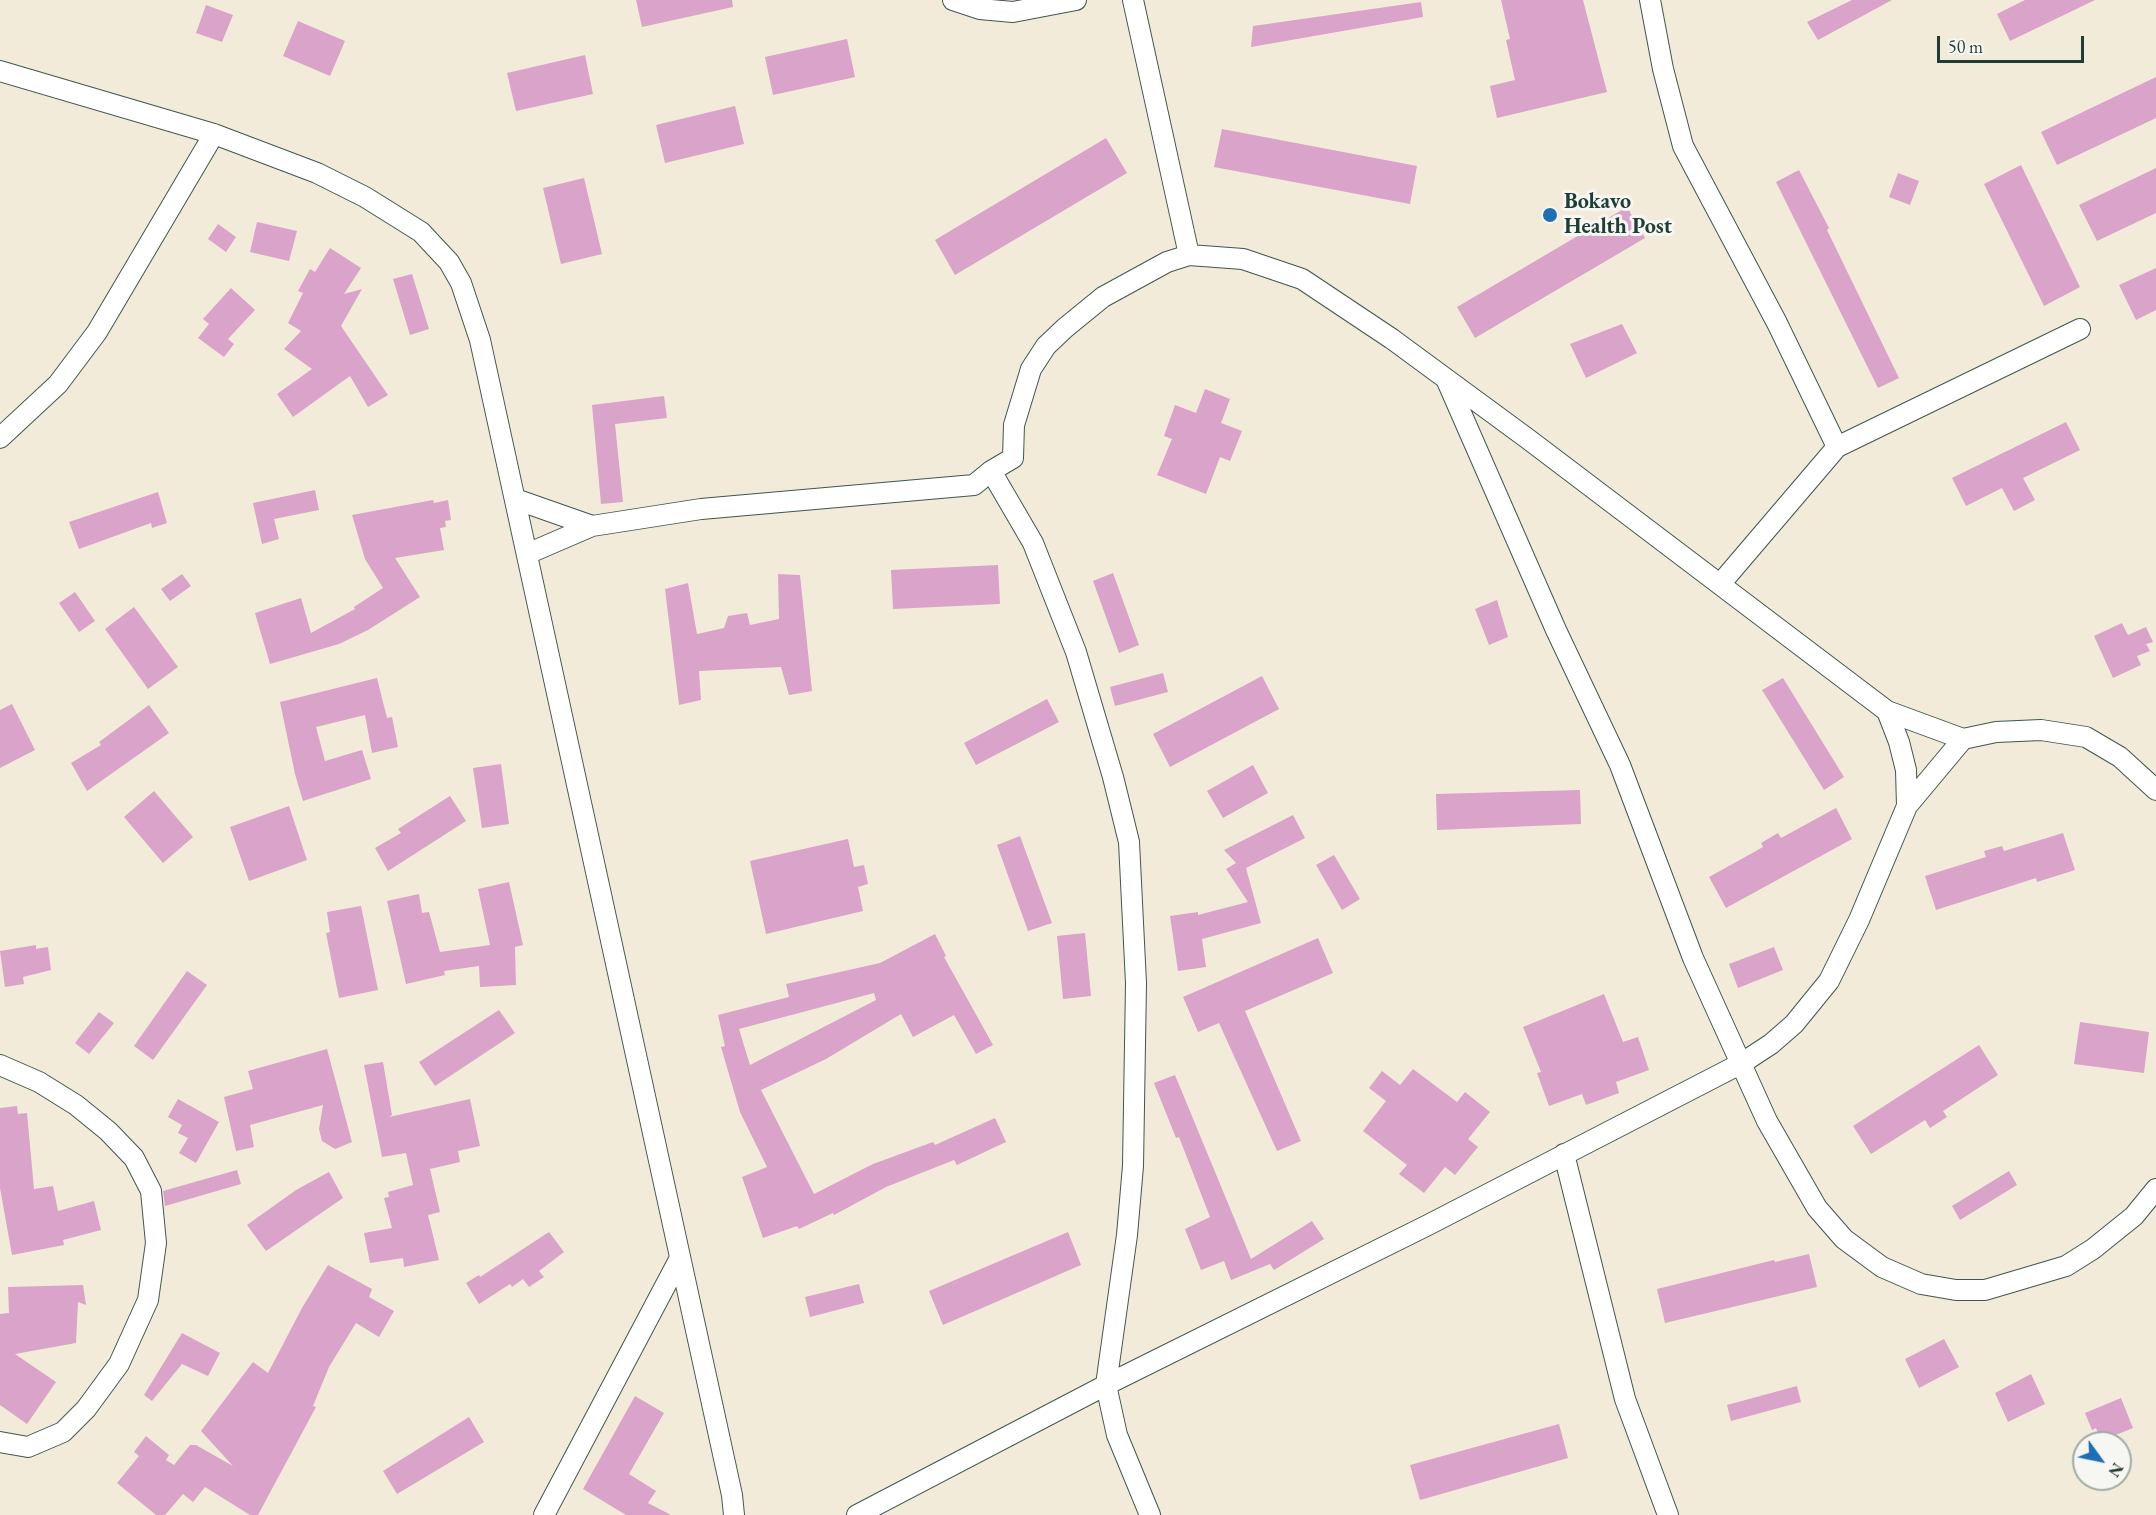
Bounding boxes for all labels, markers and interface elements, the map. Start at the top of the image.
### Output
scale bar [1940,24,2087,62]
text: 50 m [1948,35,1983,58]
place label: Bokavo Health Post [1564,189,1672,240]
marker: Bokavo Health Post [1541,206,1559,224]
north arrow [2072,1431,2132,1491]
text: N [2104,1459,2128,1481]

